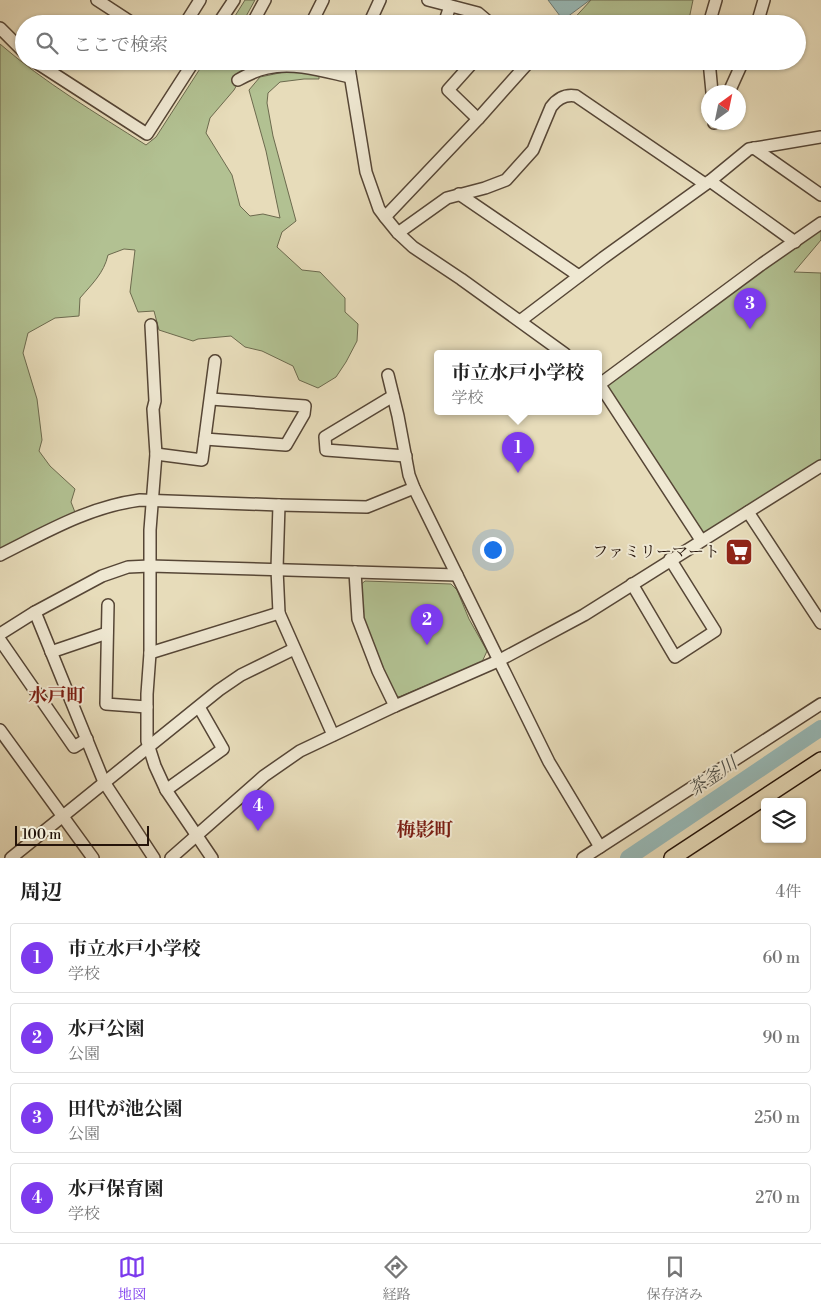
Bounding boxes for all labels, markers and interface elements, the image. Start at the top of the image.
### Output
search box [15,15,806,70]
icon: search [33,29,61,57]
text: ここで検索 [73,33,168,57]
north arrow [701,85,746,130]
pin: 3 [734,288,766,329]
popup [434,350,602,415]
text: 市立水戸小学校 [451,361,585,385]
text: 学校 [451,388,484,408]
pin: 1 [502,432,534,473]
your location [480,537,506,563]
supermarket icon: ファミリーマート [724,537,754,567]
place label: ファミリーマート [592,542,720,562]
pin: 2 [411,604,443,645]
district label: 水戸町 [28,684,86,708]
water label: 茶釜川 [684,751,743,802]
pin: 4 [242,790,274,831]
map controls [761,798,806,843]
button: layers [761,798,806,843]
district label: 梅影町 [396,818,454,842]
scale bar [15,823,149,846]
text: 100 m [22,826,61,844]
text: 周辺 [20,880,62,906]
text: 4件 [775,882,801,902]
text: 市立水戸小学校 [68,937,201,961]
text: 1 [33,948,41,968]
text: 60 m [762,948,800,968]
text: 学校 [68,964,100,984]
text: 水戸公園 [68,1017,144,1041]
text: 2 [32,1028,42,1048]
text: 90 m [762,1028,800,1048]
text: 公園 [68,1044,100,1064]
text: 田代が池公園 [68,1097,182,1121]
text: 3 [32,1108,42,1128]
text: 250 m [754,1108,800,1128]
text: 公園 [68,1124,100,1144]
text: 水戸保育園 [68,1177,163,1201]
text: 4 [32,1188,42,1208]
text: 270 m [755,1188,800,1208]
text: 学校 [68,1204,100,1224]
tab: 地図 [118,1253,146,1304]
tab: 経路 [382,1253,410,1304]
tab: 保存済み [647,1253,703,1304]

